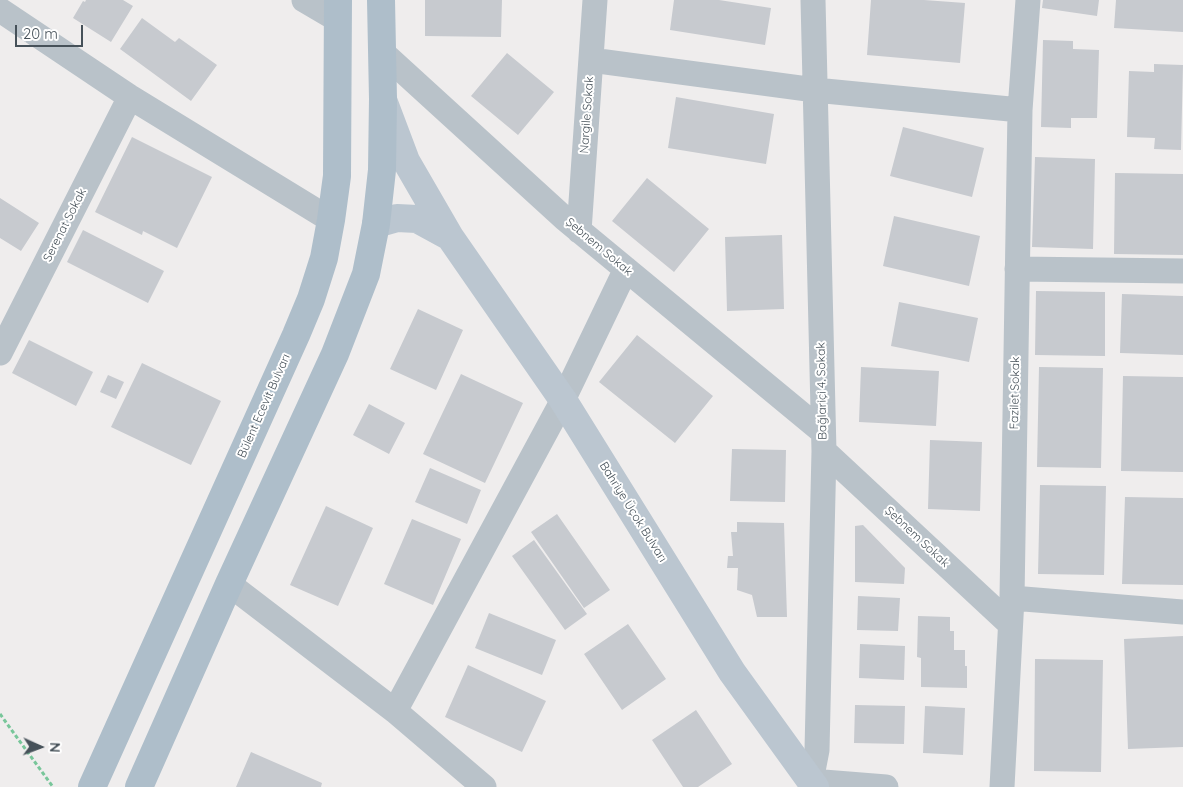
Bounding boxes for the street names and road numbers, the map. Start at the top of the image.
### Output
street label: Nargile Sokak [577,76,597,154]
street label: Serenat Sokak [40,186,90,264]
street label: Şebnem Sokak [563,215,635,279]
street label: Bağlariçi 4. Sokak [814,342,830,440]
street label: Bülent Ecevit Bulvarı [235,352,293,460]
street label: Fazilet Sokak [1007,356,1023,430]
street label: Bahriye Üçok Bulvarı [596,459,670,565]
street label: Şebnem Sokak [882,504,952,570]

